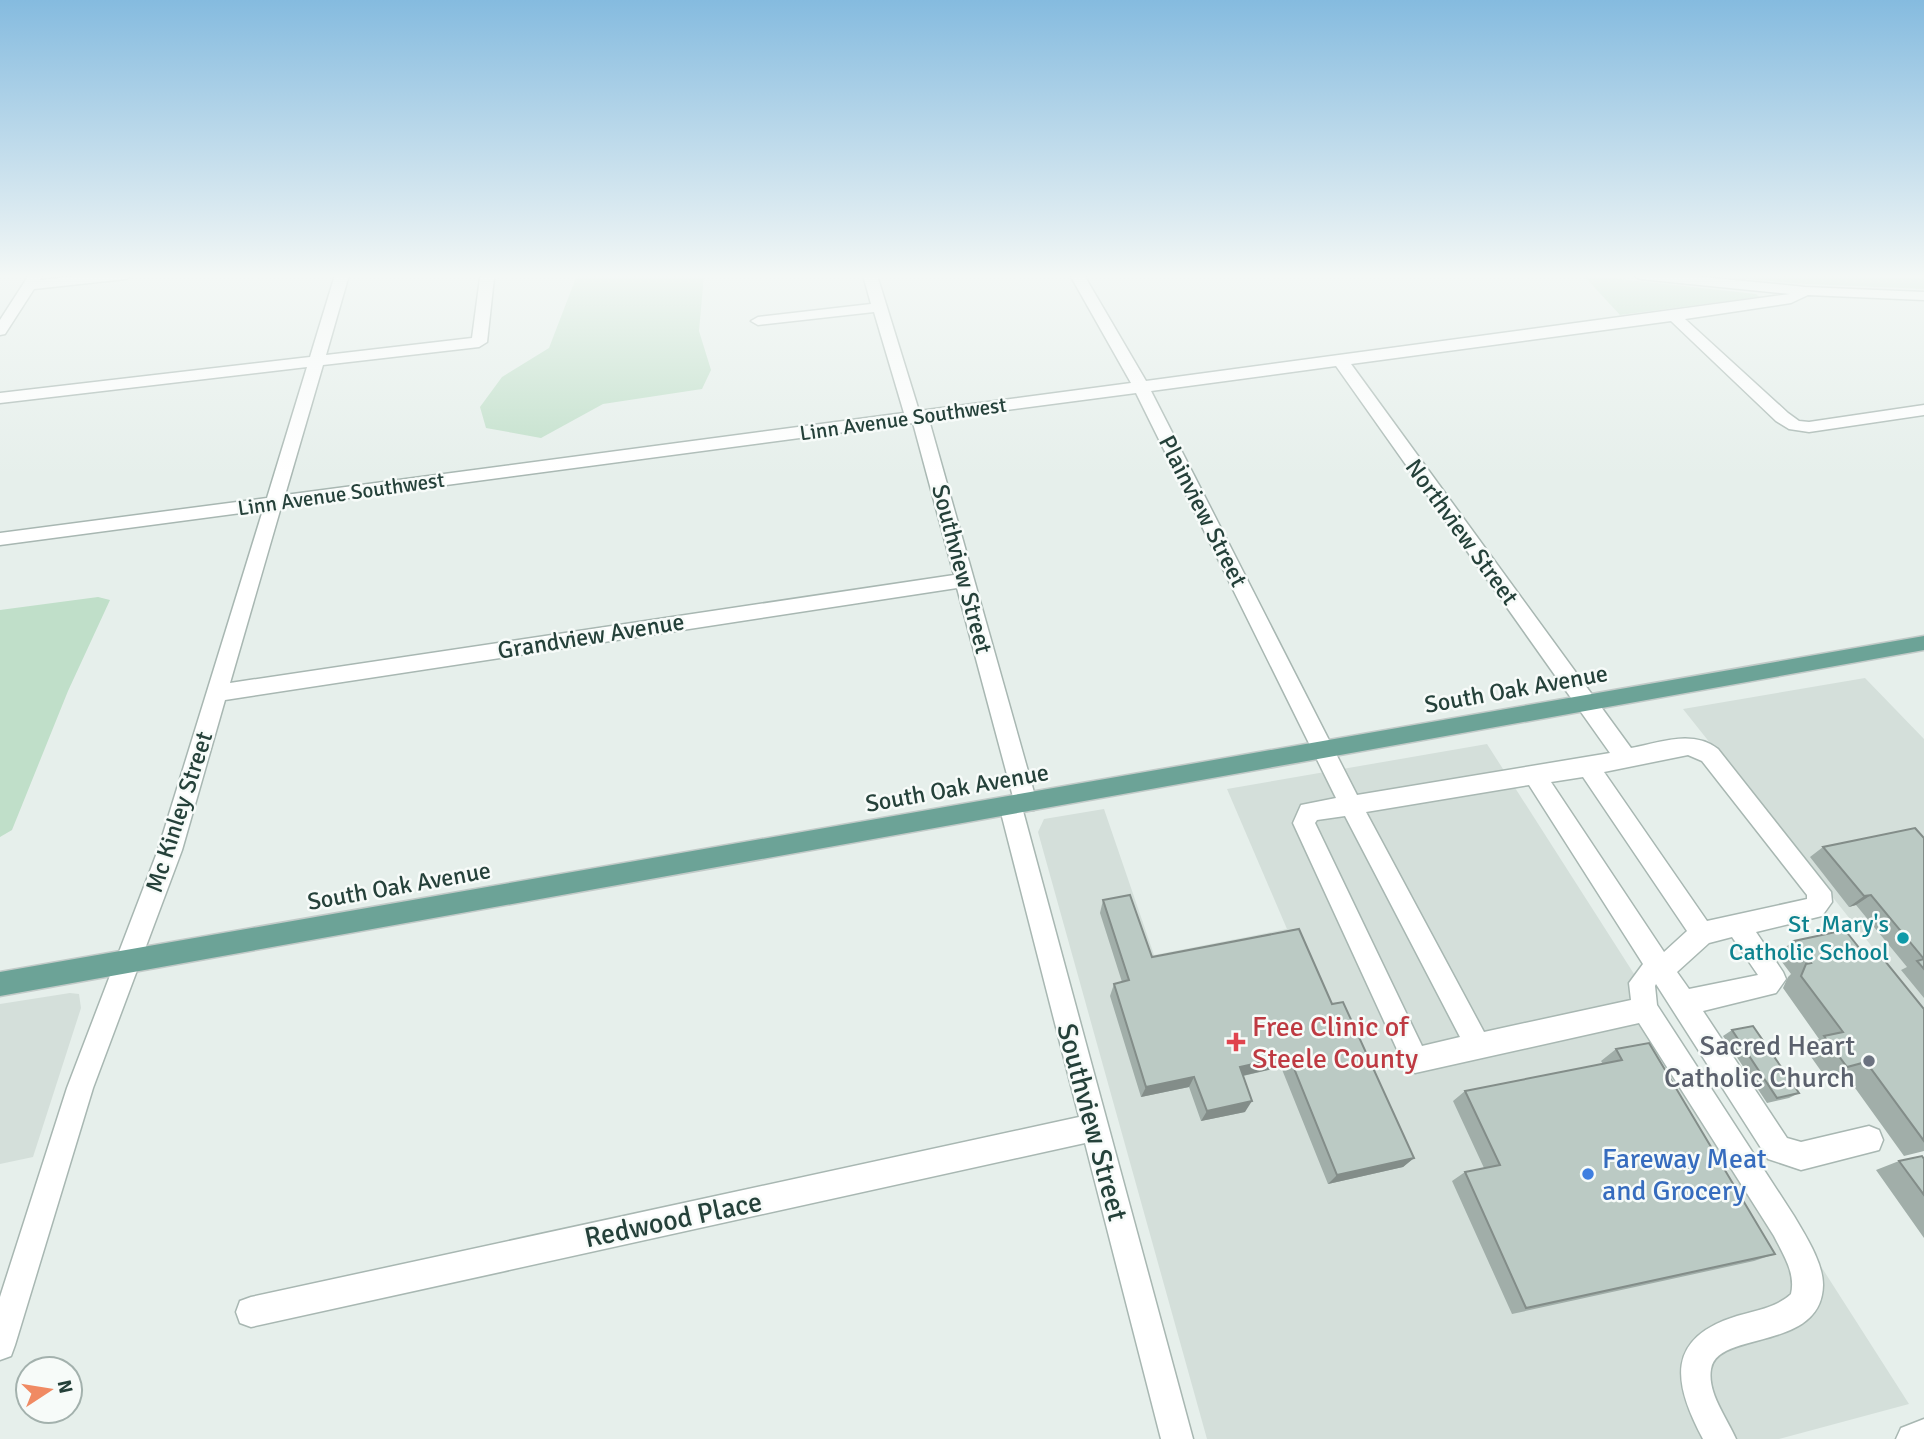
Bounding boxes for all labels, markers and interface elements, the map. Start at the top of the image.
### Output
street label: Linn Avenue Southwest [798,392,1008,446]
street label: Plainview Street [1152,430,1254,592]
street label: Northview Street [1399,453,1525,611]
street label: Linn Avenue Southwest [236,467,446,521]
street label: Southview Street [925,481,999,657]
street label: Grandview Avenue [496,606,686,666]
street label: South Oak Avenue [1422,658,1610,720]
street label: Mc Kinley Street [139,728,219,896]
street label: South Oak Avenue [863,757,1051,819]
street label: South Oak Avenue [305,855,493,917]
place label: St .Mary's Catholic School [1729,909,1889,967]
marker: St .Mary's Catholic School [1895,930,1911,946]
place label: Free Clinic of Steele County [1252,1010,1418,1076]
street label: Southview Street [1049,1020,1135,1225]
place label: Sacred Heart Catholic Church [1664,1029,1855,1095]
marker: Free Clinic of Steele County [1226,1032,1246,1052]
marker: Sacred Heart Catholic Church [1861,1053,1877,1069]
place label: Fareway Meat and Grocery [1602,1142,1767,1208]
marker: Fareway Meat and Grocery [1580,1166,1596,1182]
street label: Redwood Place [581,1185,765,1255]
north arrow [14,1355,84,1425]
text: N [52,1378,78,1396]

